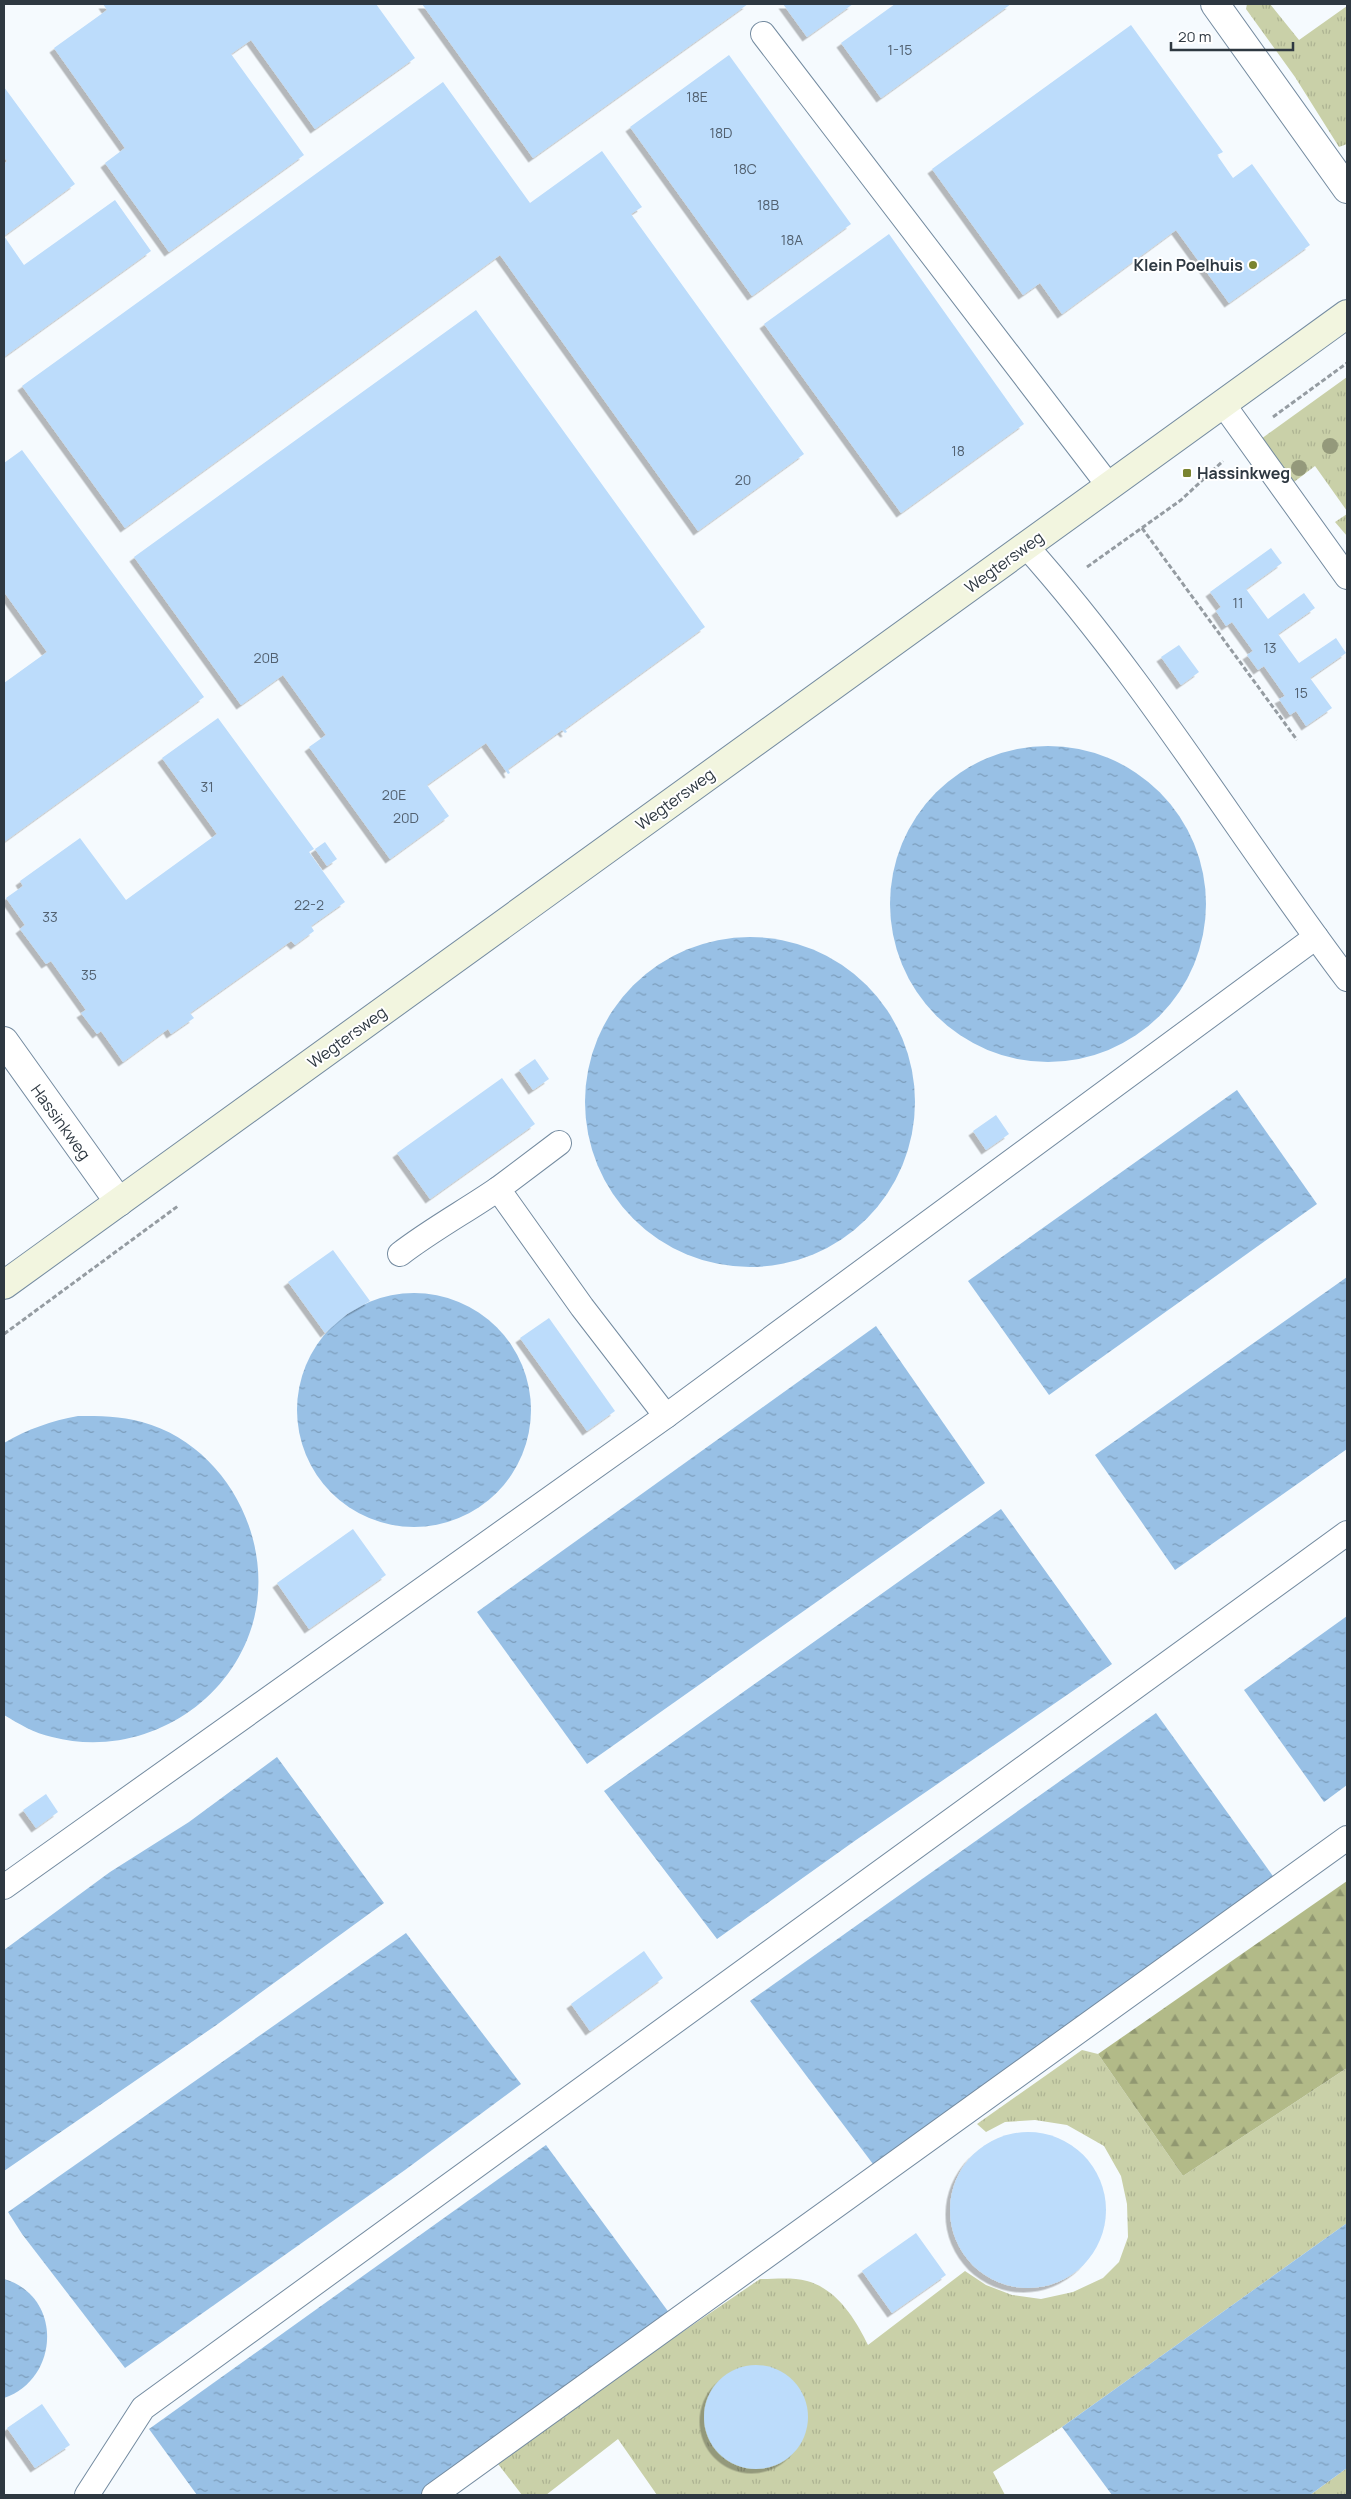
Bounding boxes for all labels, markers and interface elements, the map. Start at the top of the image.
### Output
scale bar [1171,20,1294,52]
text: 20 m [1178,26,1211,47]
house number: 1-15 [888,40,912,59]
house number: 18E [686,87,708,106]
house number: 18D [710,123,733,142]
house number: 18C [733,159,757,178]
house number: 18B [757,195,780,214]
house number: 18A [781,230,803,249]
place label: Klein Poelhuis [1134,254,1243,276]
marker: Klein Poelhuis [1247,259,1259,271]
house number: 18 [951,441,965,460]
place label: Hassinkweg [1197,462,1290,484]
marker: Hassinkweg [1181,467,1193,479]
house number: 20 [735,470,751,489]
street label: Wegtersweg [960,526,1048,598]
house number: 11 [1233,593,1243,612]
house number: 13 [1263,638,1277,657]
house number: 20B [253,648,279,667]
house number: 15 [1294,683,1308,702]
street label: Wegtersweg [631,763,719,835]
house number: 31 [200,777,214,796]
house number: 20E [382,785,406,804]
house number: 20D [393,808,419,827]
house number: 22-2 [294,895,324,914]
house number: 33 [42,907,58,926]
house number: 35 [81,965,97,984]
street label: Wegtersweg [303,1001,391,1073]
street label: Hassinkweg [26,1080,96,1164]

